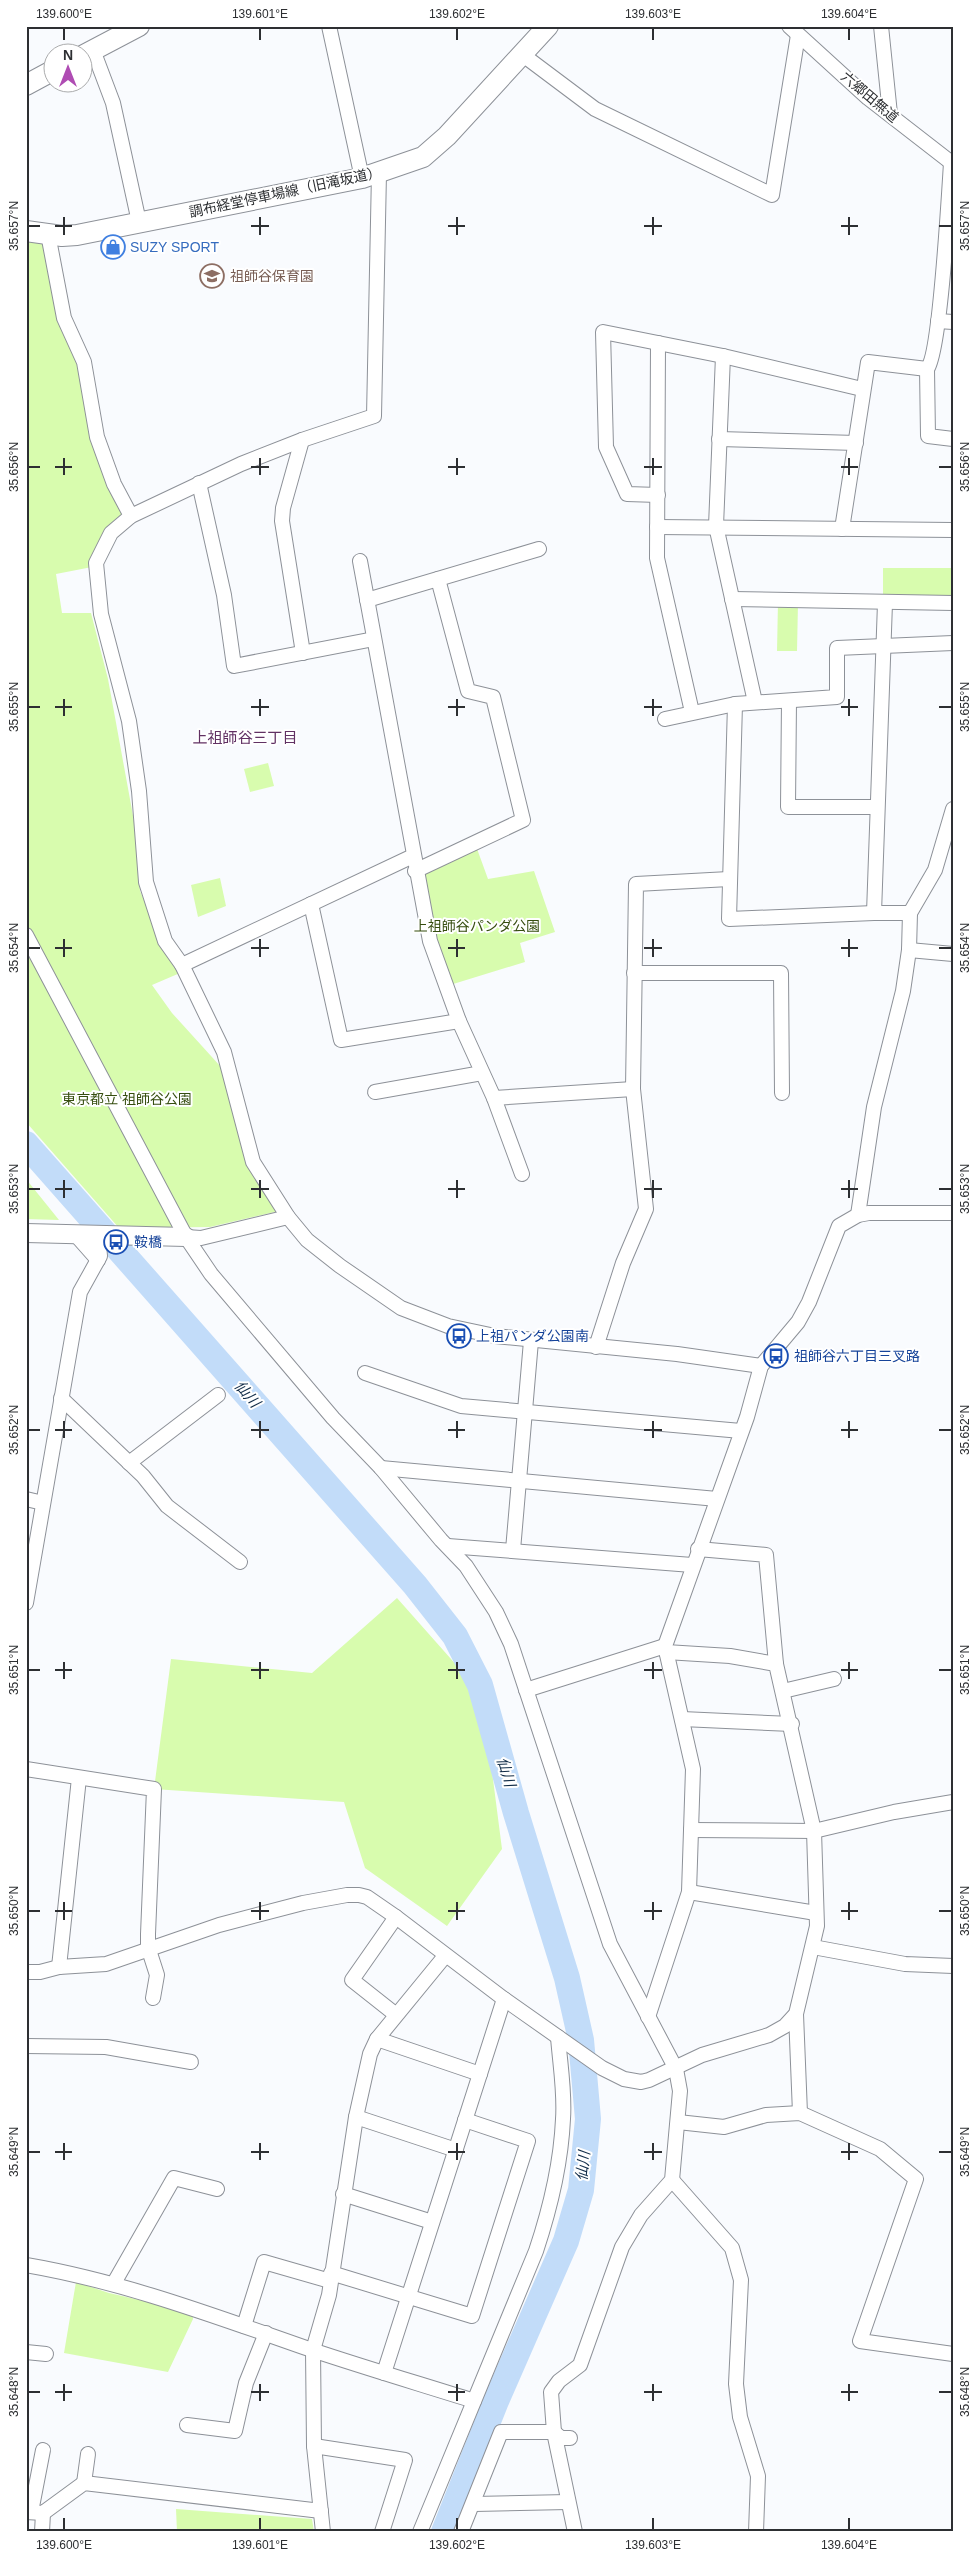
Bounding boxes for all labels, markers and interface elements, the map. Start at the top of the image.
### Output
text: 139.600°E [36,7,92,21]
text: 139.601°E [232,7,288,21]
text: 139.602°E [429,7,485,21]
text: 139.603°E [625,7,681,21]
text: 139.604°E [821,7,877,21]
north arrow [42,42,92,92]
text: N [63,47,73,63]
street label: 六郷田無道 [838,68,902,126]
street label: 調布経堂停車場線（旧滝坂道） [187,164,383,220]
text: 35.657°N [7,201,21,251]
text: 35.657°N [958,201,972,251]
shop icon: SUZY SPORT [100,234,126,260]
place label: SUZY SPORT [130,239,219,255]
school or university icon: 祖師谷保育園 [199,263,225,289]
place label: 祖師谷保育園 [230,268,314,284]
text: 35.656°N [7,442,21,492]
text: 35.656°N [958,442,972,492]
text: 35.655°N [7,682,21,732]
text: 35.655°N [958,682,972,732]
district label: 上祖師谷三丁目 [192,729,298,746]
park label: 上祖師谷パンダ公園 [414,918,540,934]
text: 35.654°N [7,923,21,973]
text: 35.654°N [958,923,972,973]
park label: 東京都立 祖師谷公園 [62,1091,192,1107]
text: 35.653°N [7,1164,21,1214]
text: 35.653°N [958,1164,972,1214]
bus stop icon: 鞍橋 [103,1229,129,1255]
place label: 鞍橋 [134,1234,162,1250]
bus stop icon: 上祖パンダ公園南 [446,1323,472,1349]
place label: 上祖パンダ公園南 [476,1328,589,1344]
bus stop icon: 祖師谷六丁目三叉路 [763,1343,789,1369]
place label: 祖師谷六丁目三叉路 [794,1348,920,1364]
water label: 仙川 [231,1377,265,1412]
text: 35.652°N [7,1405,21,1455]
text: 35.652°N [958,1405,972,1455]
text: 35.651°N [7,1645,21,1695]
text: 35.651°N [958,1645,972,1695]
water label: 仙川 [494,1755,520,1791]
text: 35.650°N [7,1886,21,1936]
text: 35.650°N [958,1886,972,1936]
text: 35.649°N [7,2127,21,2177]
text: 35.649°N [958,2127,972,2177]
water label: 仙川 [572,2148,593,2182]
text: 35.648°N [7,2367,21,2417]
text: 35.648°N [958,2367,972,2417]
text: 139.600°E [36,2538,92,2552]
text: 139.601°E [232,2538,288,2552]
text: 139.602°E [429,2538,485,2552]
text: 139.603°E [625,2538,681,2552]
text: 139.604°E [821,2538,877,2552]

